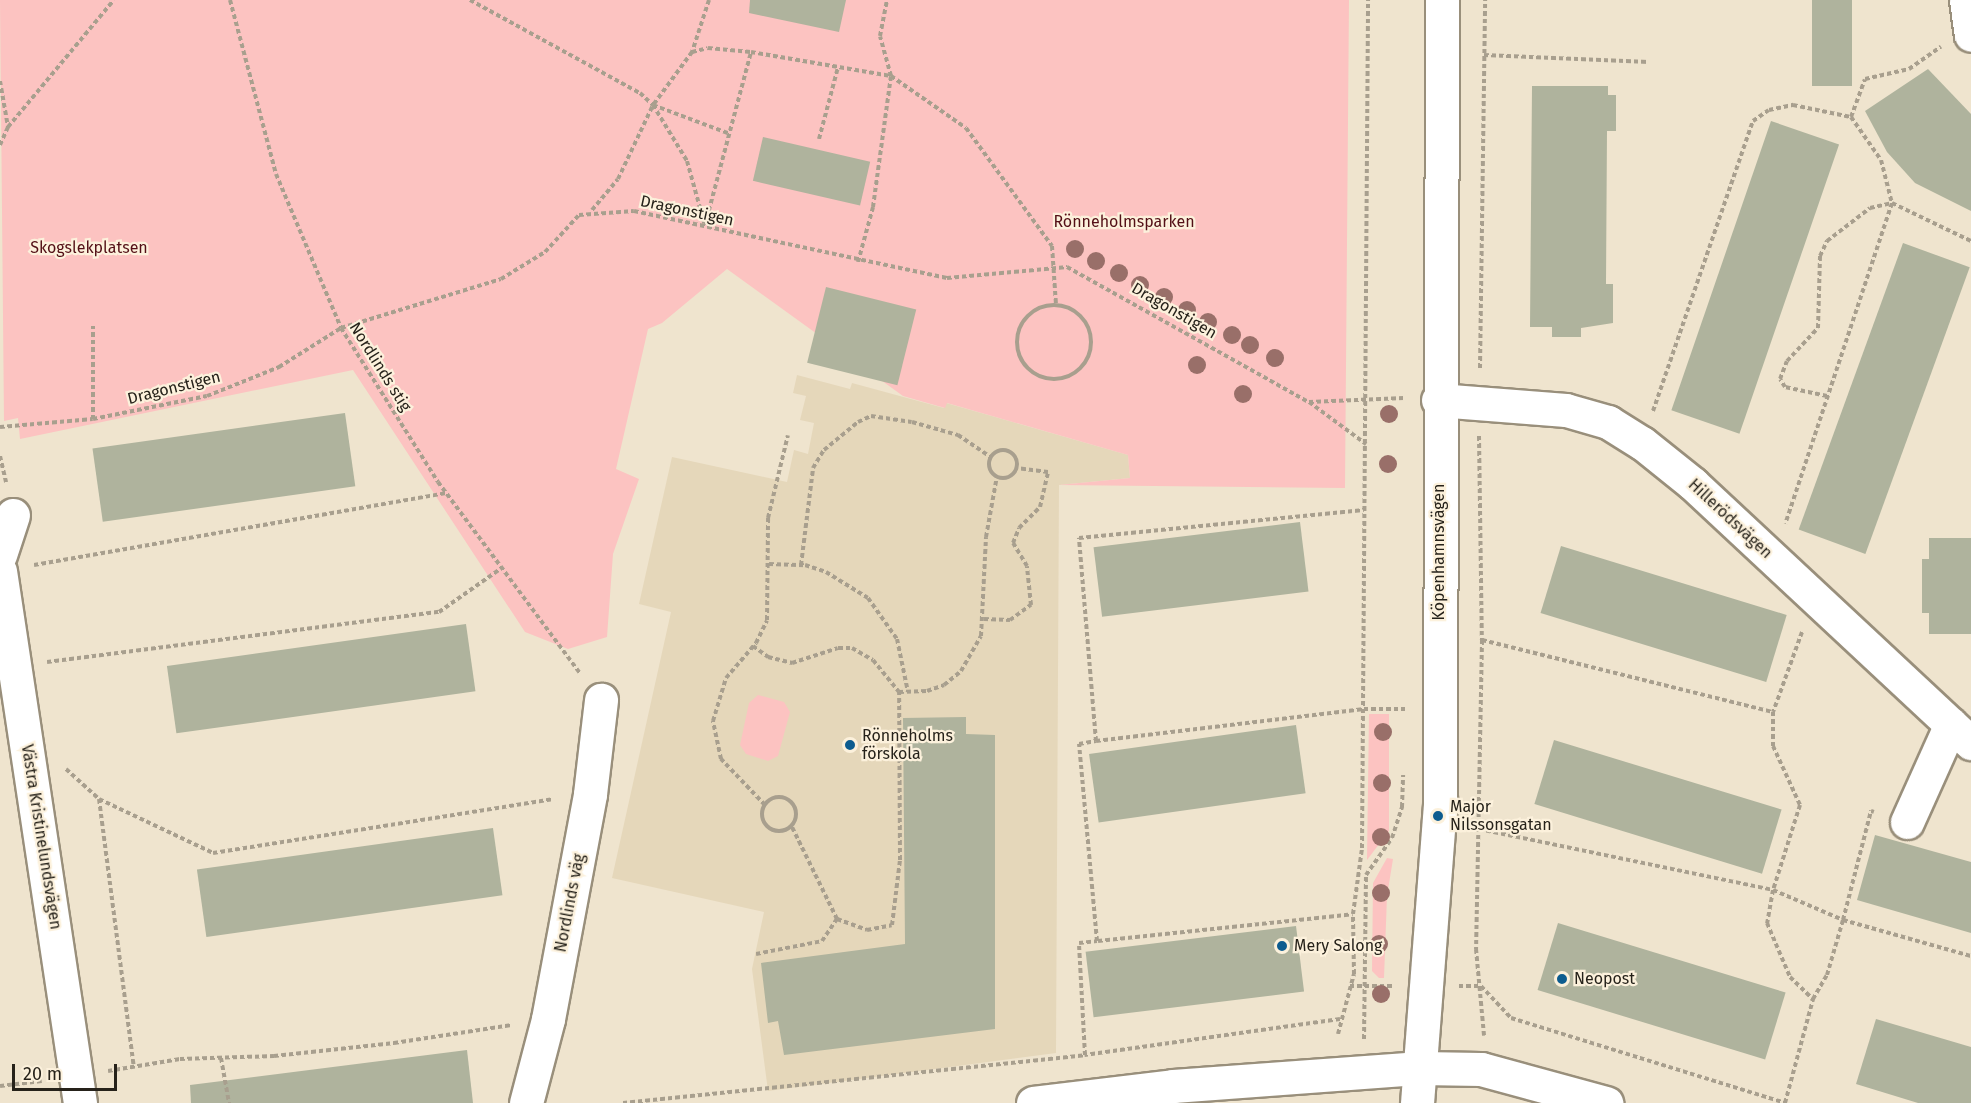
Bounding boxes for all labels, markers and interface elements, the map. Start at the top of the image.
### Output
street label: Dragonstigen [638,192,736,230]
park label: Rönneholmsparken [1053,212,1195,232]
park label: Skogslekplatsen [30,238,148,258]
street label: Dragonstigen [1128,279,1220,343]
street label: Nordlinds stig [345,319,415,415]
street label: Dragonstigen [126,367,222,409]
street label: Hillerödsvägen [1684,475,1776,563]
street label: Köpenhamnsvägen [1429,484,1449,620]
place label: Rönneholms förskola [862,726,953,764]
marker: Rönneholms förskola [843,738,857,752]
street label: Västra Kristinelundsvägen [17,743,65,931]
place label: Major Nilssonsgatan [1450,797,1552,835]
marker: Major Nilssonsgatan [1431,809,1445,823]
street label: Nordlinds väg [551,852,589,954]
place label: Mery Salong [1294,936,1382,956]
marker: Mery Salong [1275,939,1289,953]
place label: Neopost [1574,969,1635,989]
marker: Neopost [1555,972,1569,986]
scale bar [15,1052,120,1090]
text: 20 m [23,1063,62,1085]

